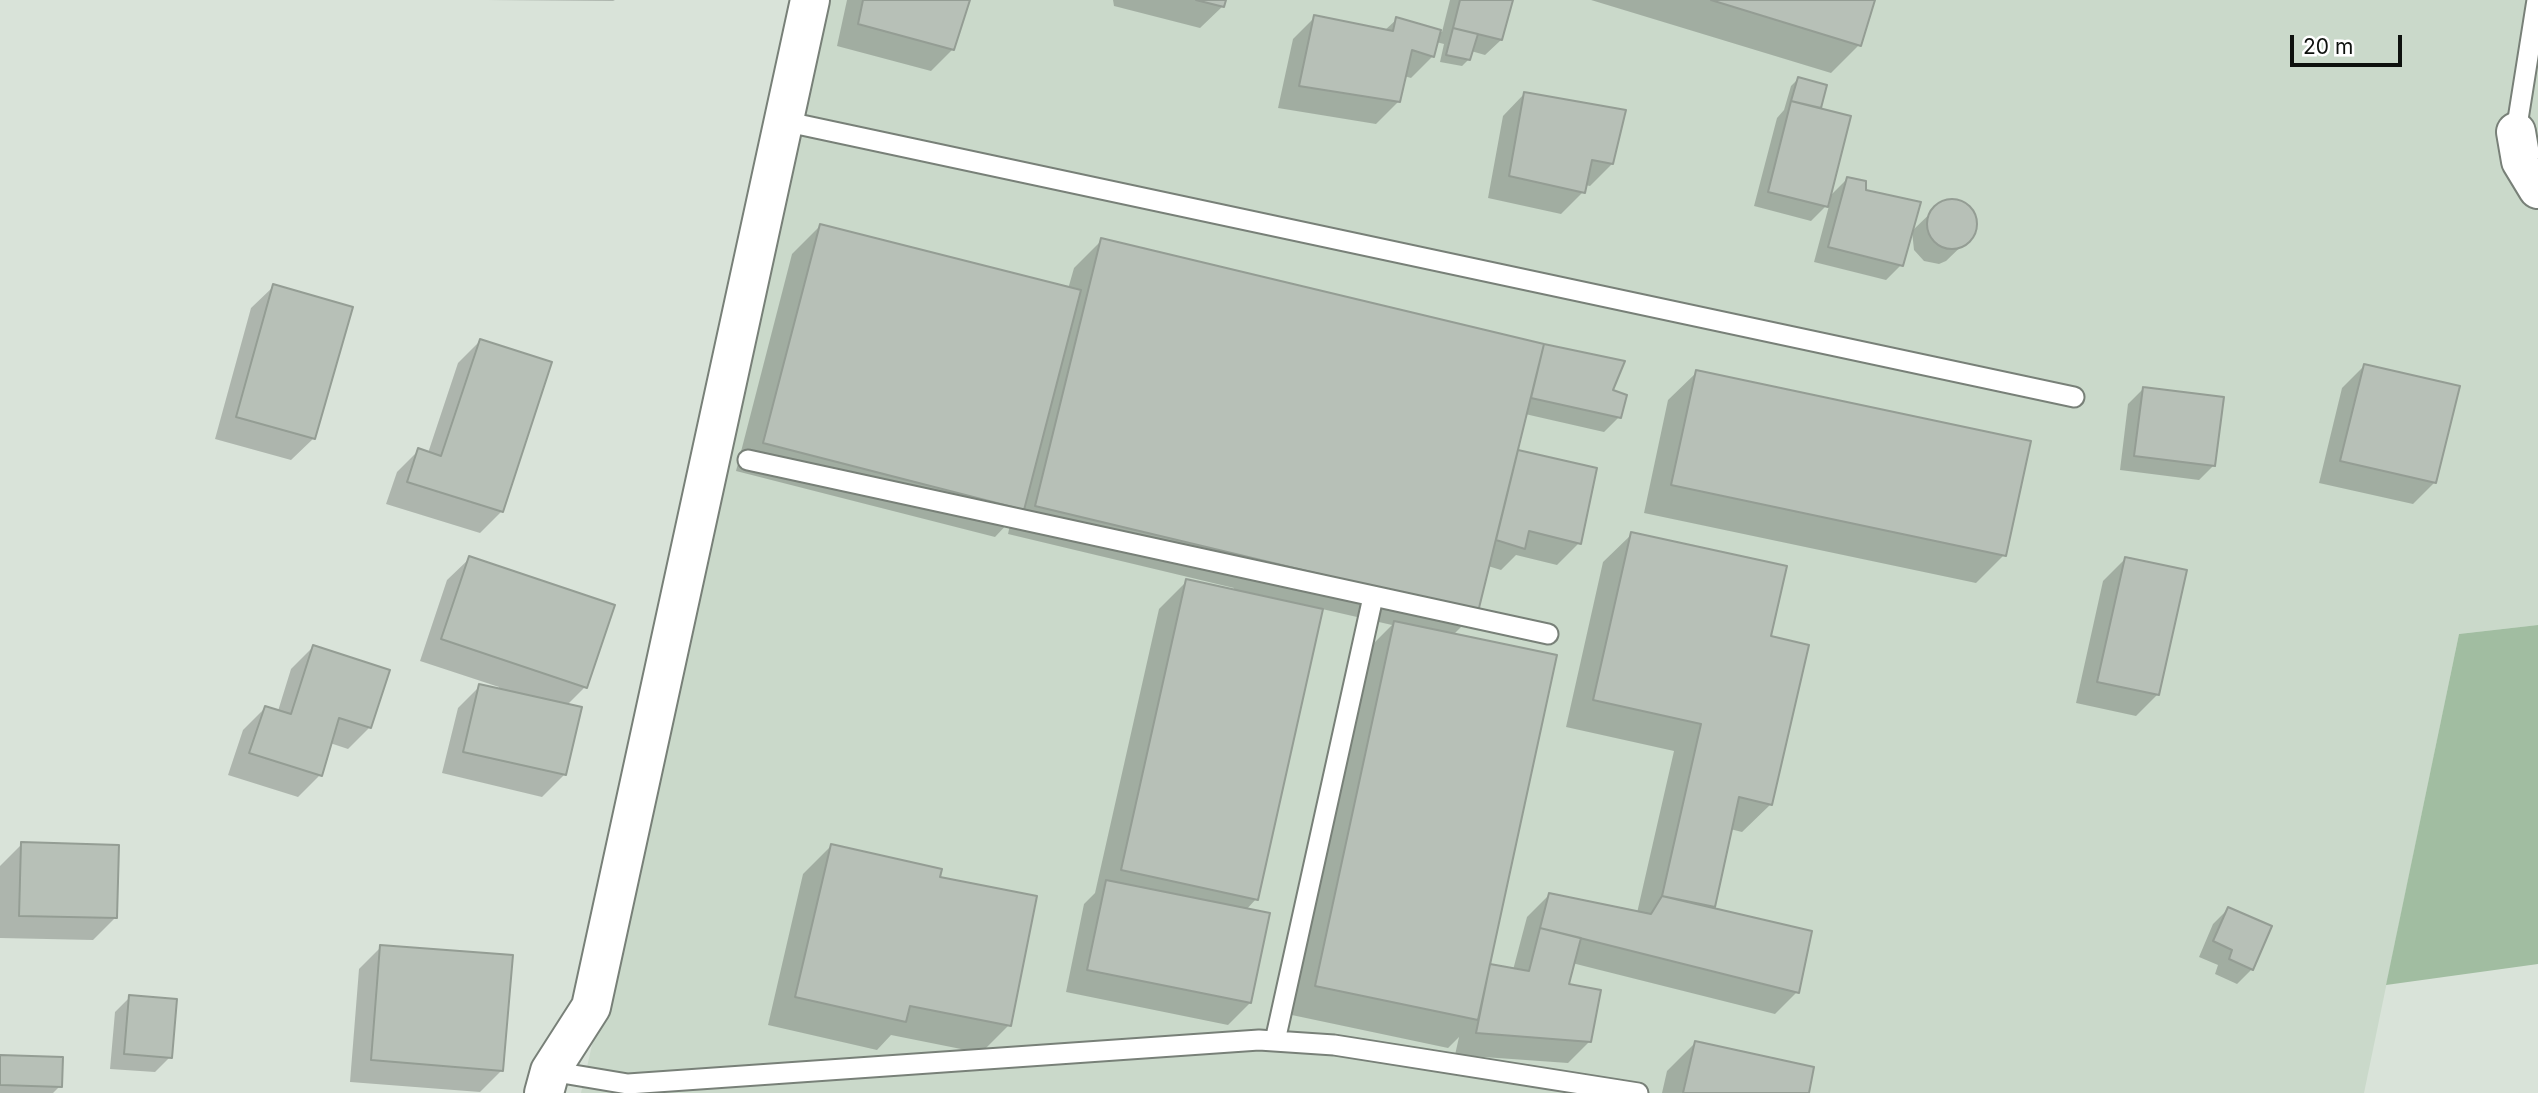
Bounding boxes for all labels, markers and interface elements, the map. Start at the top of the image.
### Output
scale bar [2293,21,2405,65]
text: 20 m [2303,34,2353,59]

